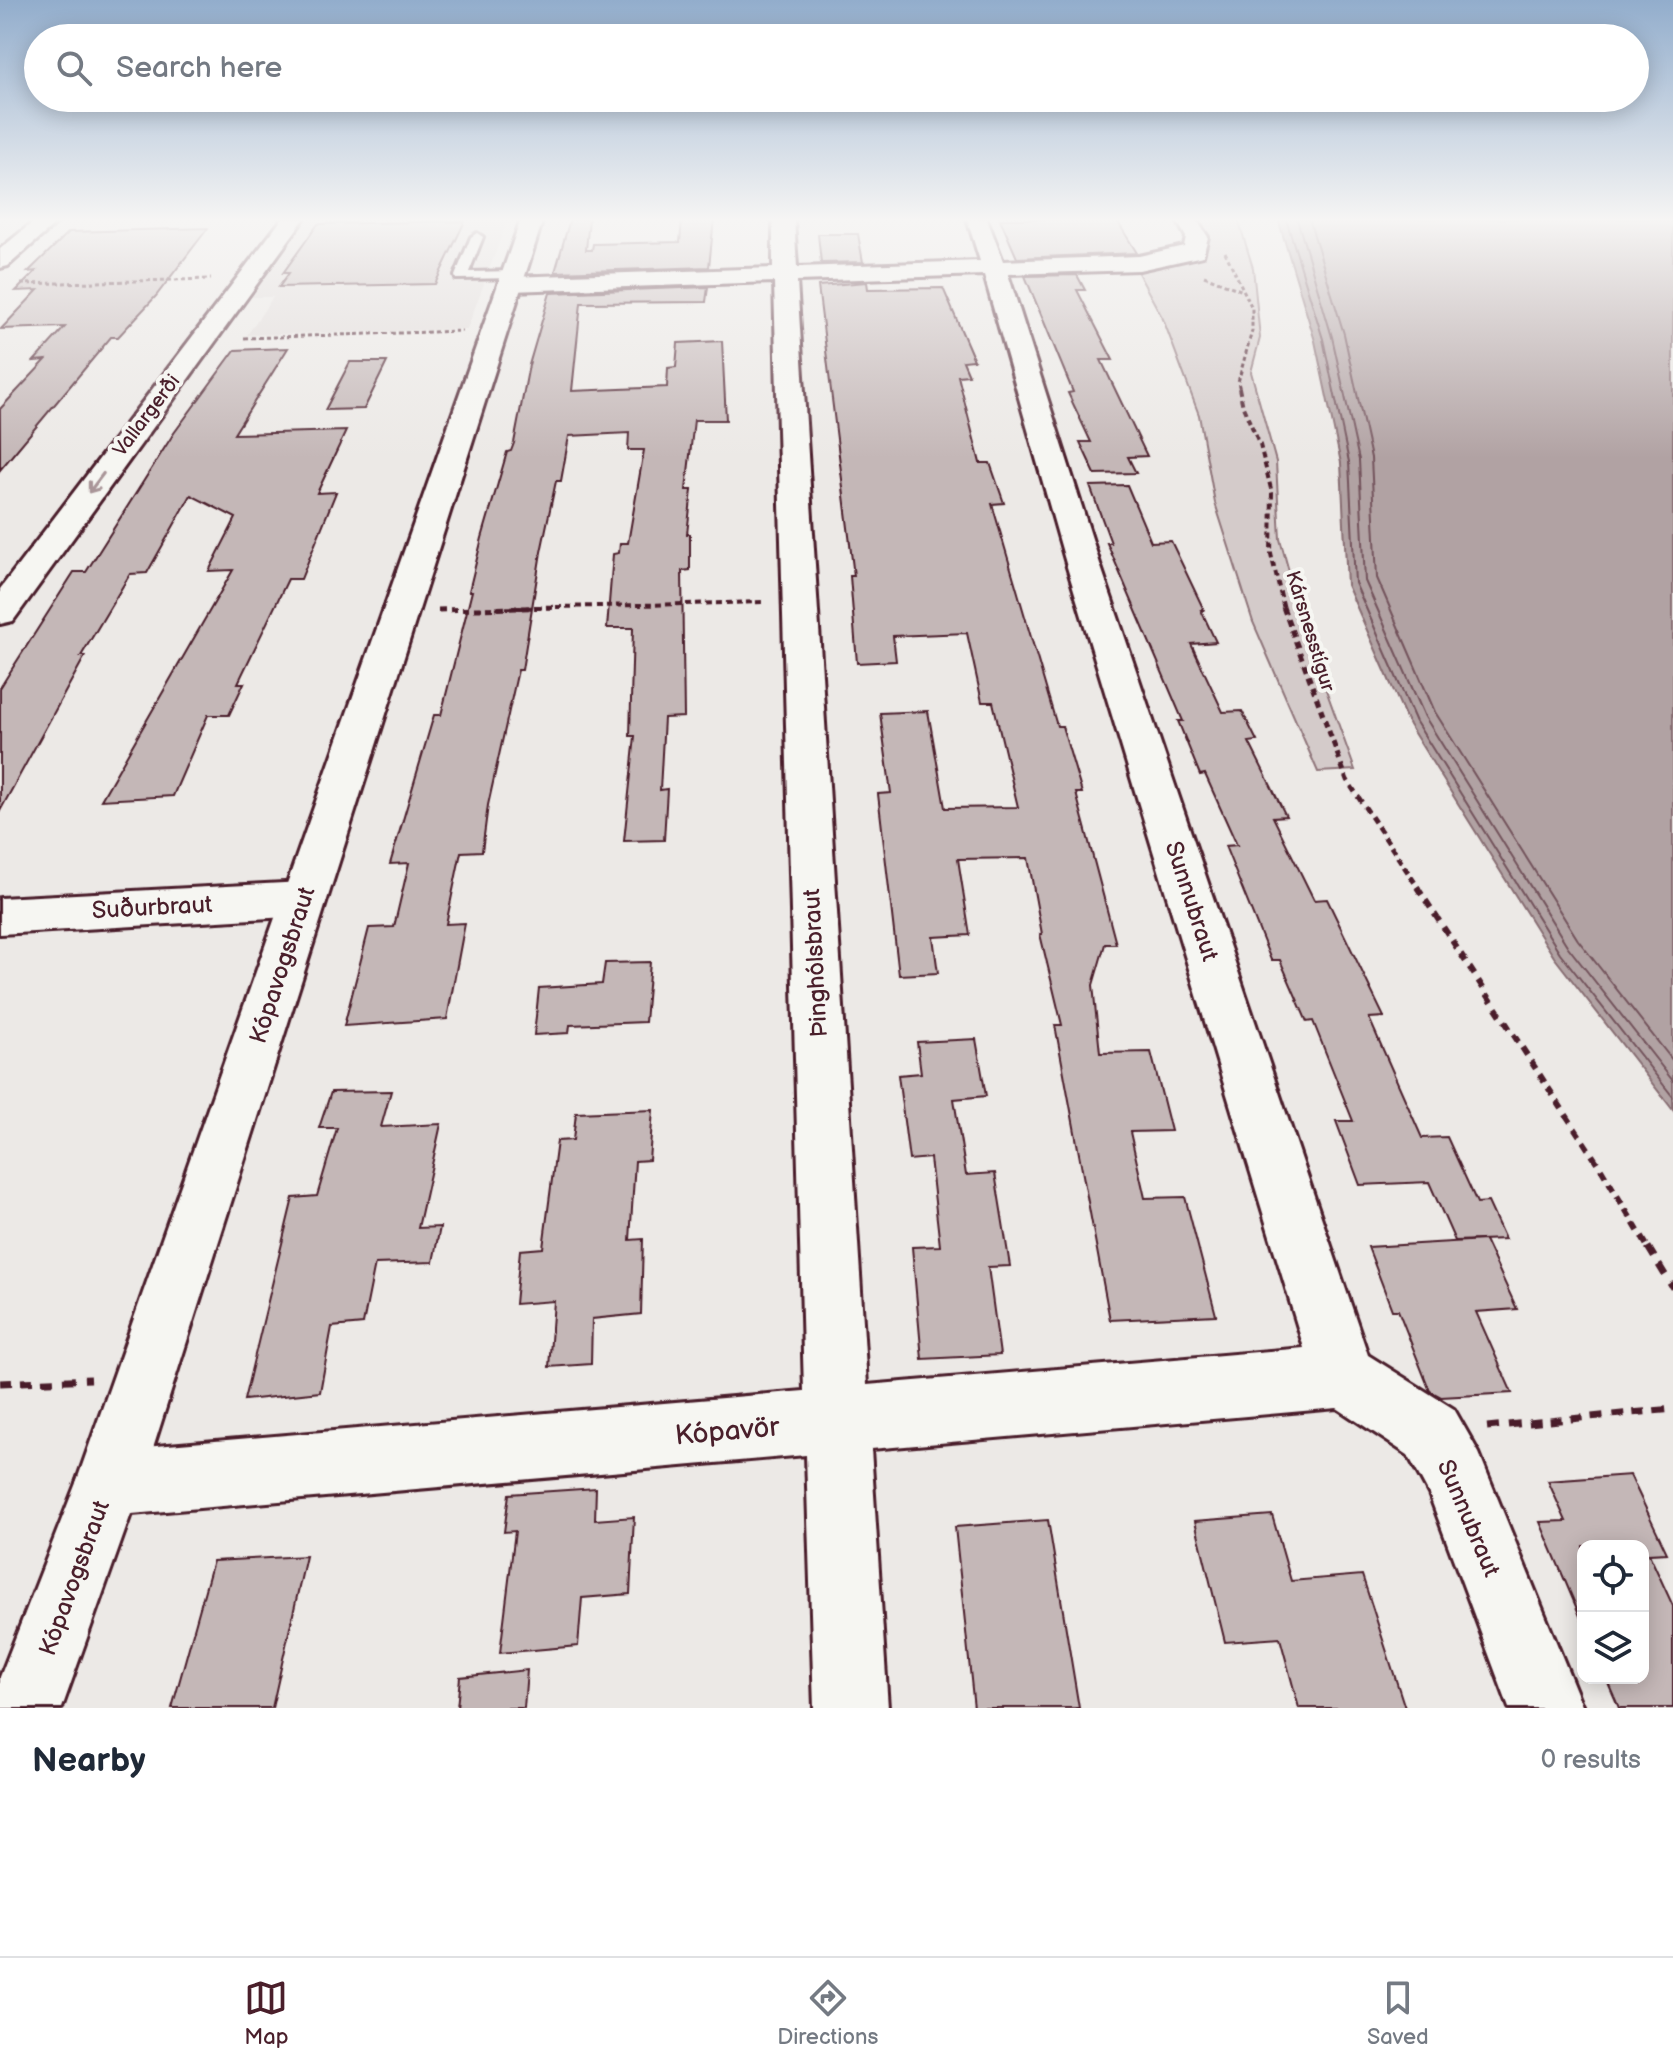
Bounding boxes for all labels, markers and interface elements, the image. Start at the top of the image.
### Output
search box [24,24,1649,112]
icon: search [52,46,96,90]
text: Search here [116,50,282,86]
street label: Vallargerði [108,370,185,461]
one-way arrow [88,472,105,493]
street label: Kársnesstígur [1280,568,1340,695]
street label: Sunnubraut [1159,838,1225,965]
street label: Kópavogsbraut [243,883,322,1047]
street label: Þinghólsbraut [797,887,834,1038]
street label: Suðurbraut [91,890,214,925]
street label: Kópavör [673,1410,782,1452]
street label: Sunnubraut [1431,1455,1506,1582]
street label: Kópavogsbraut [33,1496,116,1660]
map controls [1577,1540,1649,1684]
button: locate [1577,1540,1649,1612]
button: layers [1577,1612,1649,1684]
text: Nearby [32,1740,146,1781]
text: 0 results [1541,1745,1641,1776]
tab: Map [244,1976,289,2051]
tab: Directions [777,1976,878,2051]
tab: Saved [1367,1976,1429,2051]

